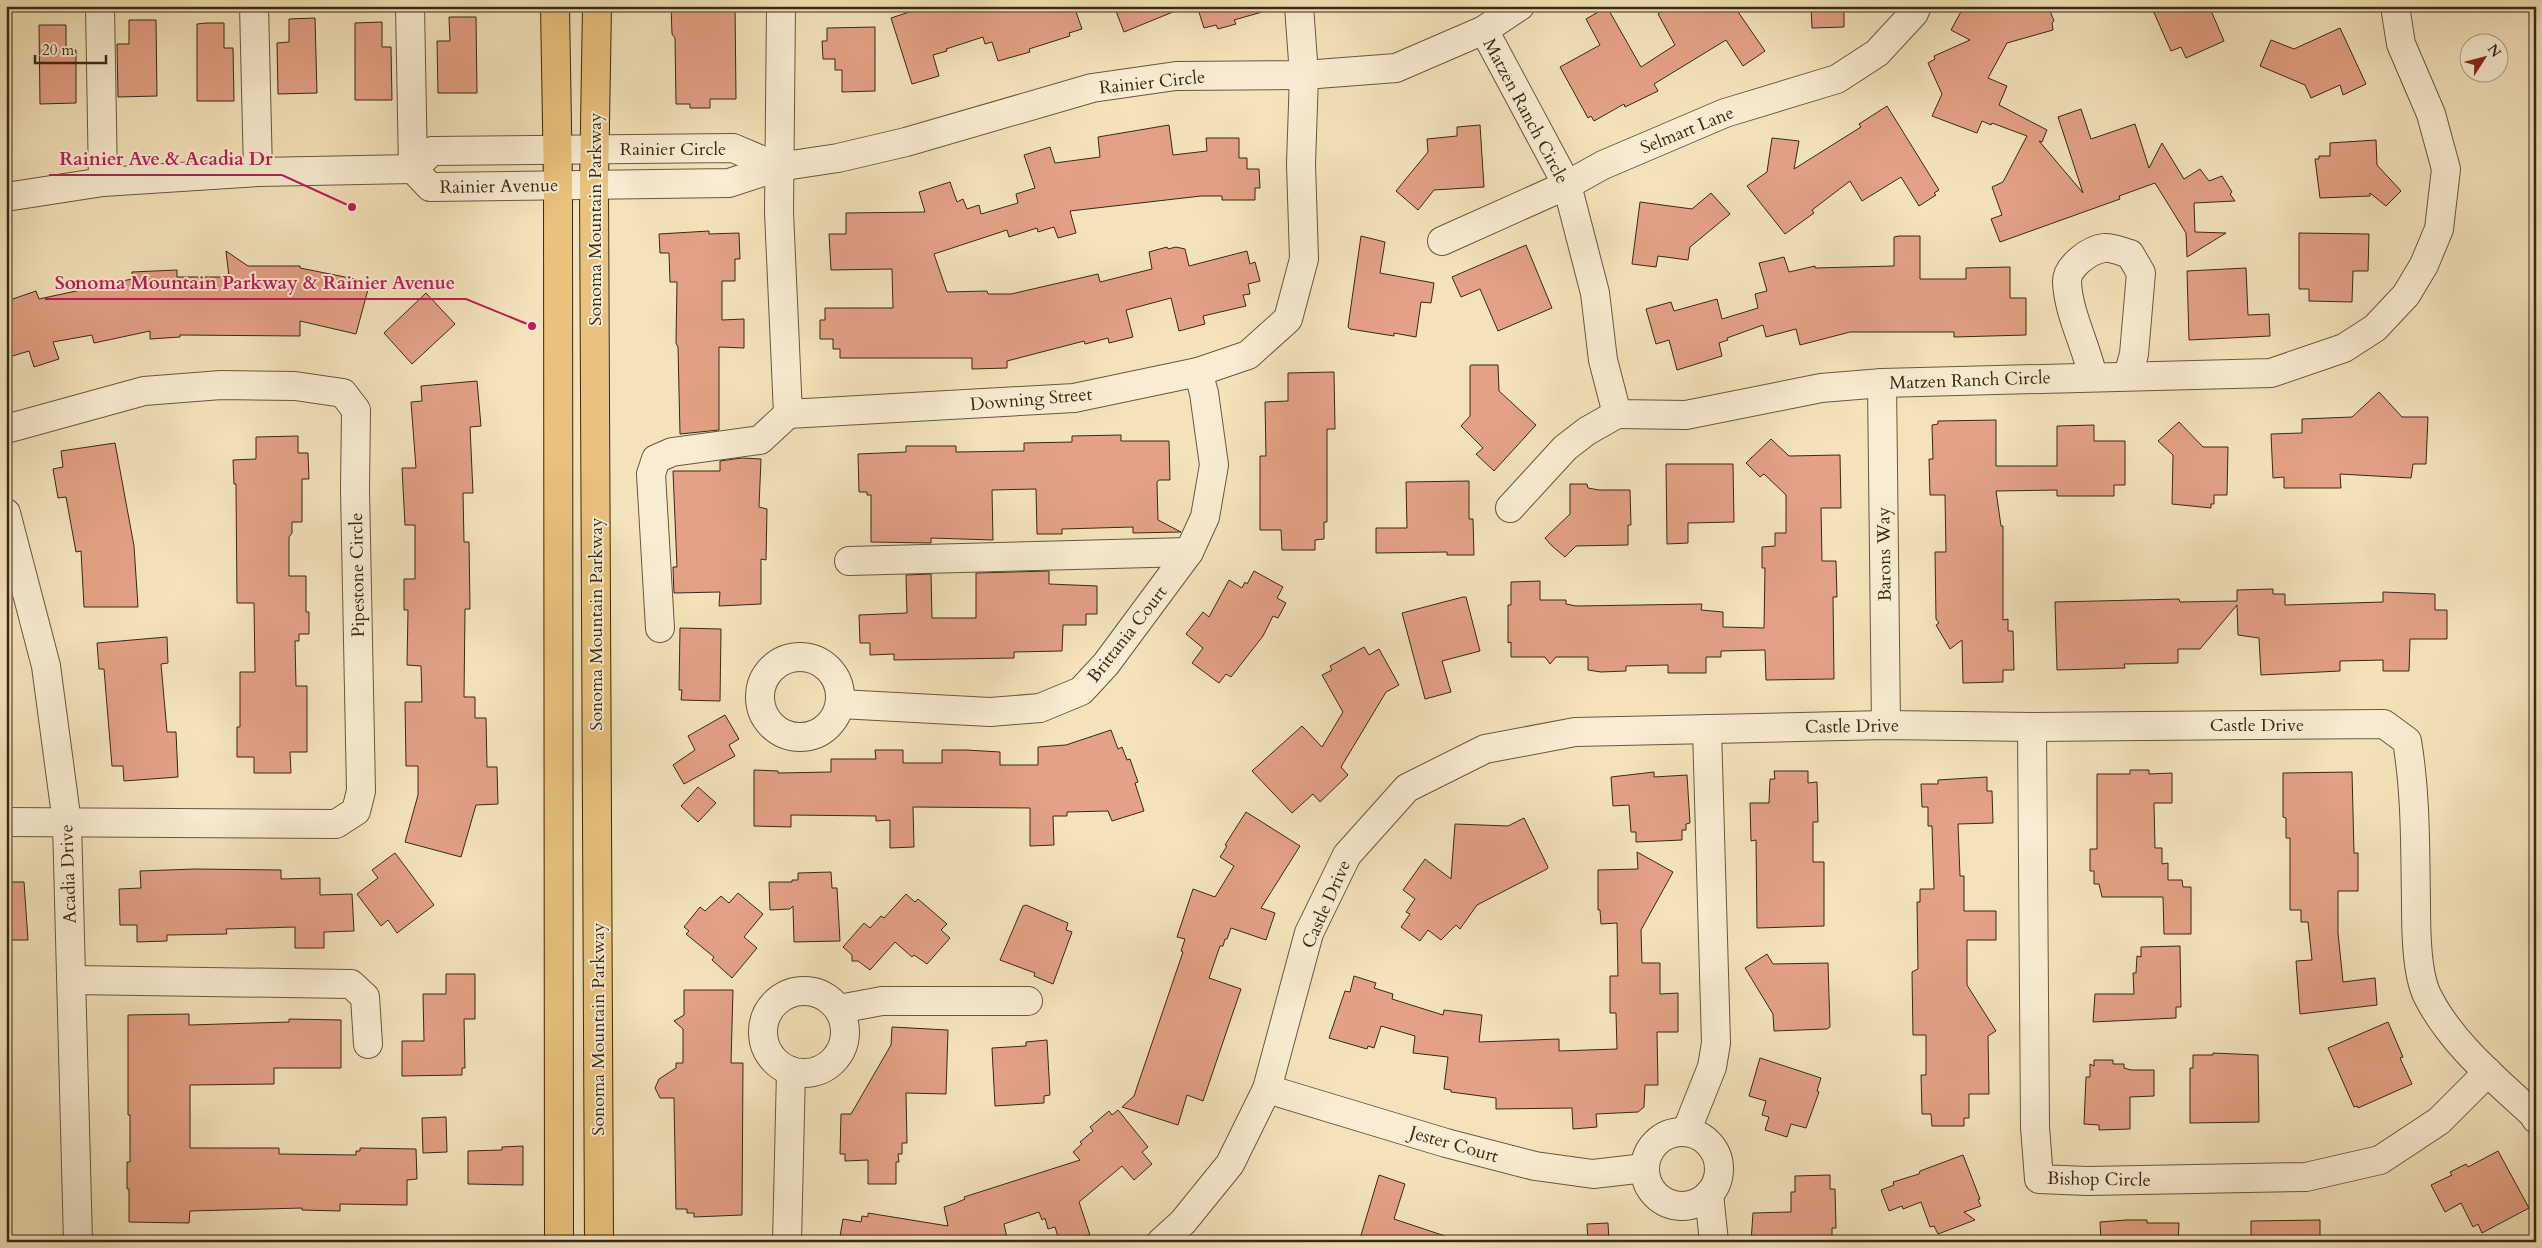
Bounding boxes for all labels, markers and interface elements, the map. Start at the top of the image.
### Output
scale bar [35,32,106,64]
north arrow [2460,32,2510,82]
street label: Matzen Ranch Circle [1477,34,1574,188]
text: 20 m [42,40,74,60]
text: N [2483,40,2505,61]
street label: Rainier Circle [1098,64,1206,100]
street label: Selmart Lane [1637,100,1738,161]
street label: Sonoma Mountain Parkway [583,112,608,326]
street label: Rainier Circle [620,137,726,162]
callout: Rainier Ave & Acadia Dr [49,141,282,175]
text: Rainier Ave & Acadia Dr [59,146,273,172]
street label: Rainier Avenue [440,173,558,200]
callout: Sonoma Mountain Parkway & Rainier Avenue [45,265,466,299]
text: Sonoma Mountain Parkway & Rainier Avenue [55,270,455,296]
street label: Matzen Ranch Circle [1889,365,2051,396]
street label: Downing Street [969,382,1093,417]
street label: Barons Way [1871,506,1898,601]
street label: Pipestone Circle [344,513,371,637]
street label: Sonoma Mountain Parkway [584,517,609,731]
street label: Brittania Court [1082,580,1173,688]
street label: Castle Drive [1805,713,1899,740]
street label: Castle Drive [2210,713,2304,738]
street label: Acadia Drive [54,824,83,924]
street label: Castle Drive [1296,856,1357,952]
street label: Sonoma Mountain Parkway [586,922,611,1136]
street label: Jester Court [1404,1119,1501,1169]
street label: Bishop Circle [2047,1166,2151,1193]

